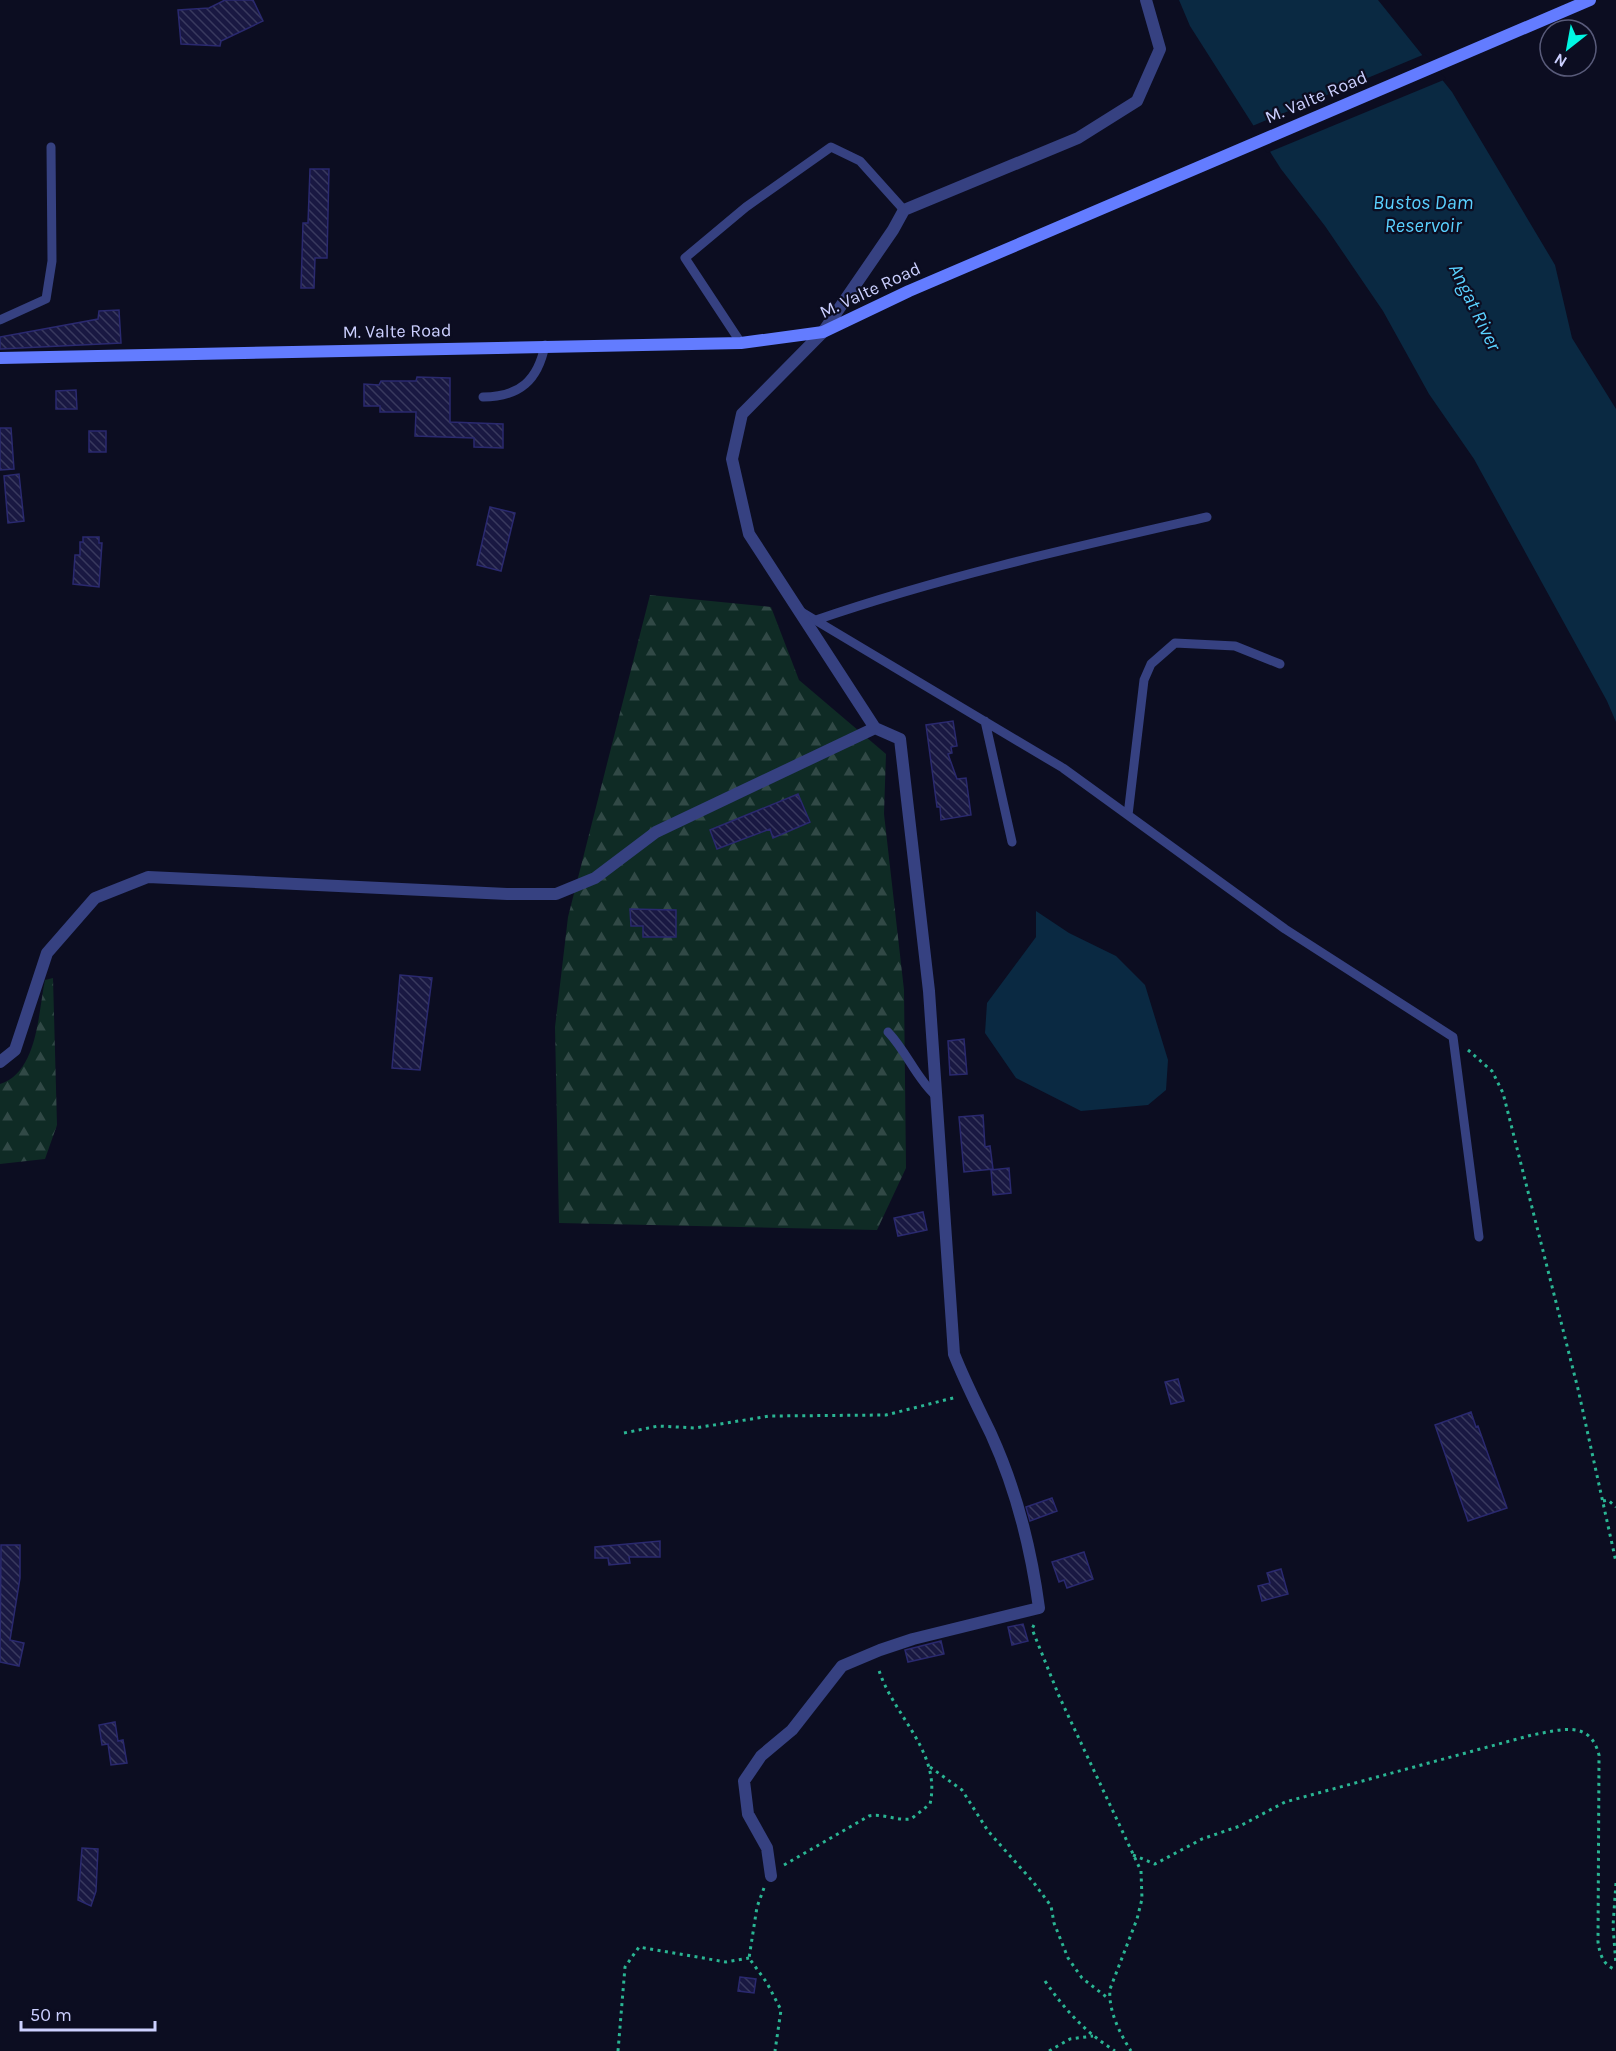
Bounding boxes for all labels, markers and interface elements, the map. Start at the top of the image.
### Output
north arrow [1538,18,1598,78]
text: N [1551,49,1570,72]
street label: M. Valte Road [1262,66,1370,128]
water label: Bustos Dam Reservoir [1373,191,1473,237]
street label: M. Valte Road [816,257,924,323]
water label: Angat River [1444,260,1506,355]
street label: M. Valte Road [342,319,452,343]
scale bar [21,1994,154,2032]
text: 50 m [30,2004,72,2026]

